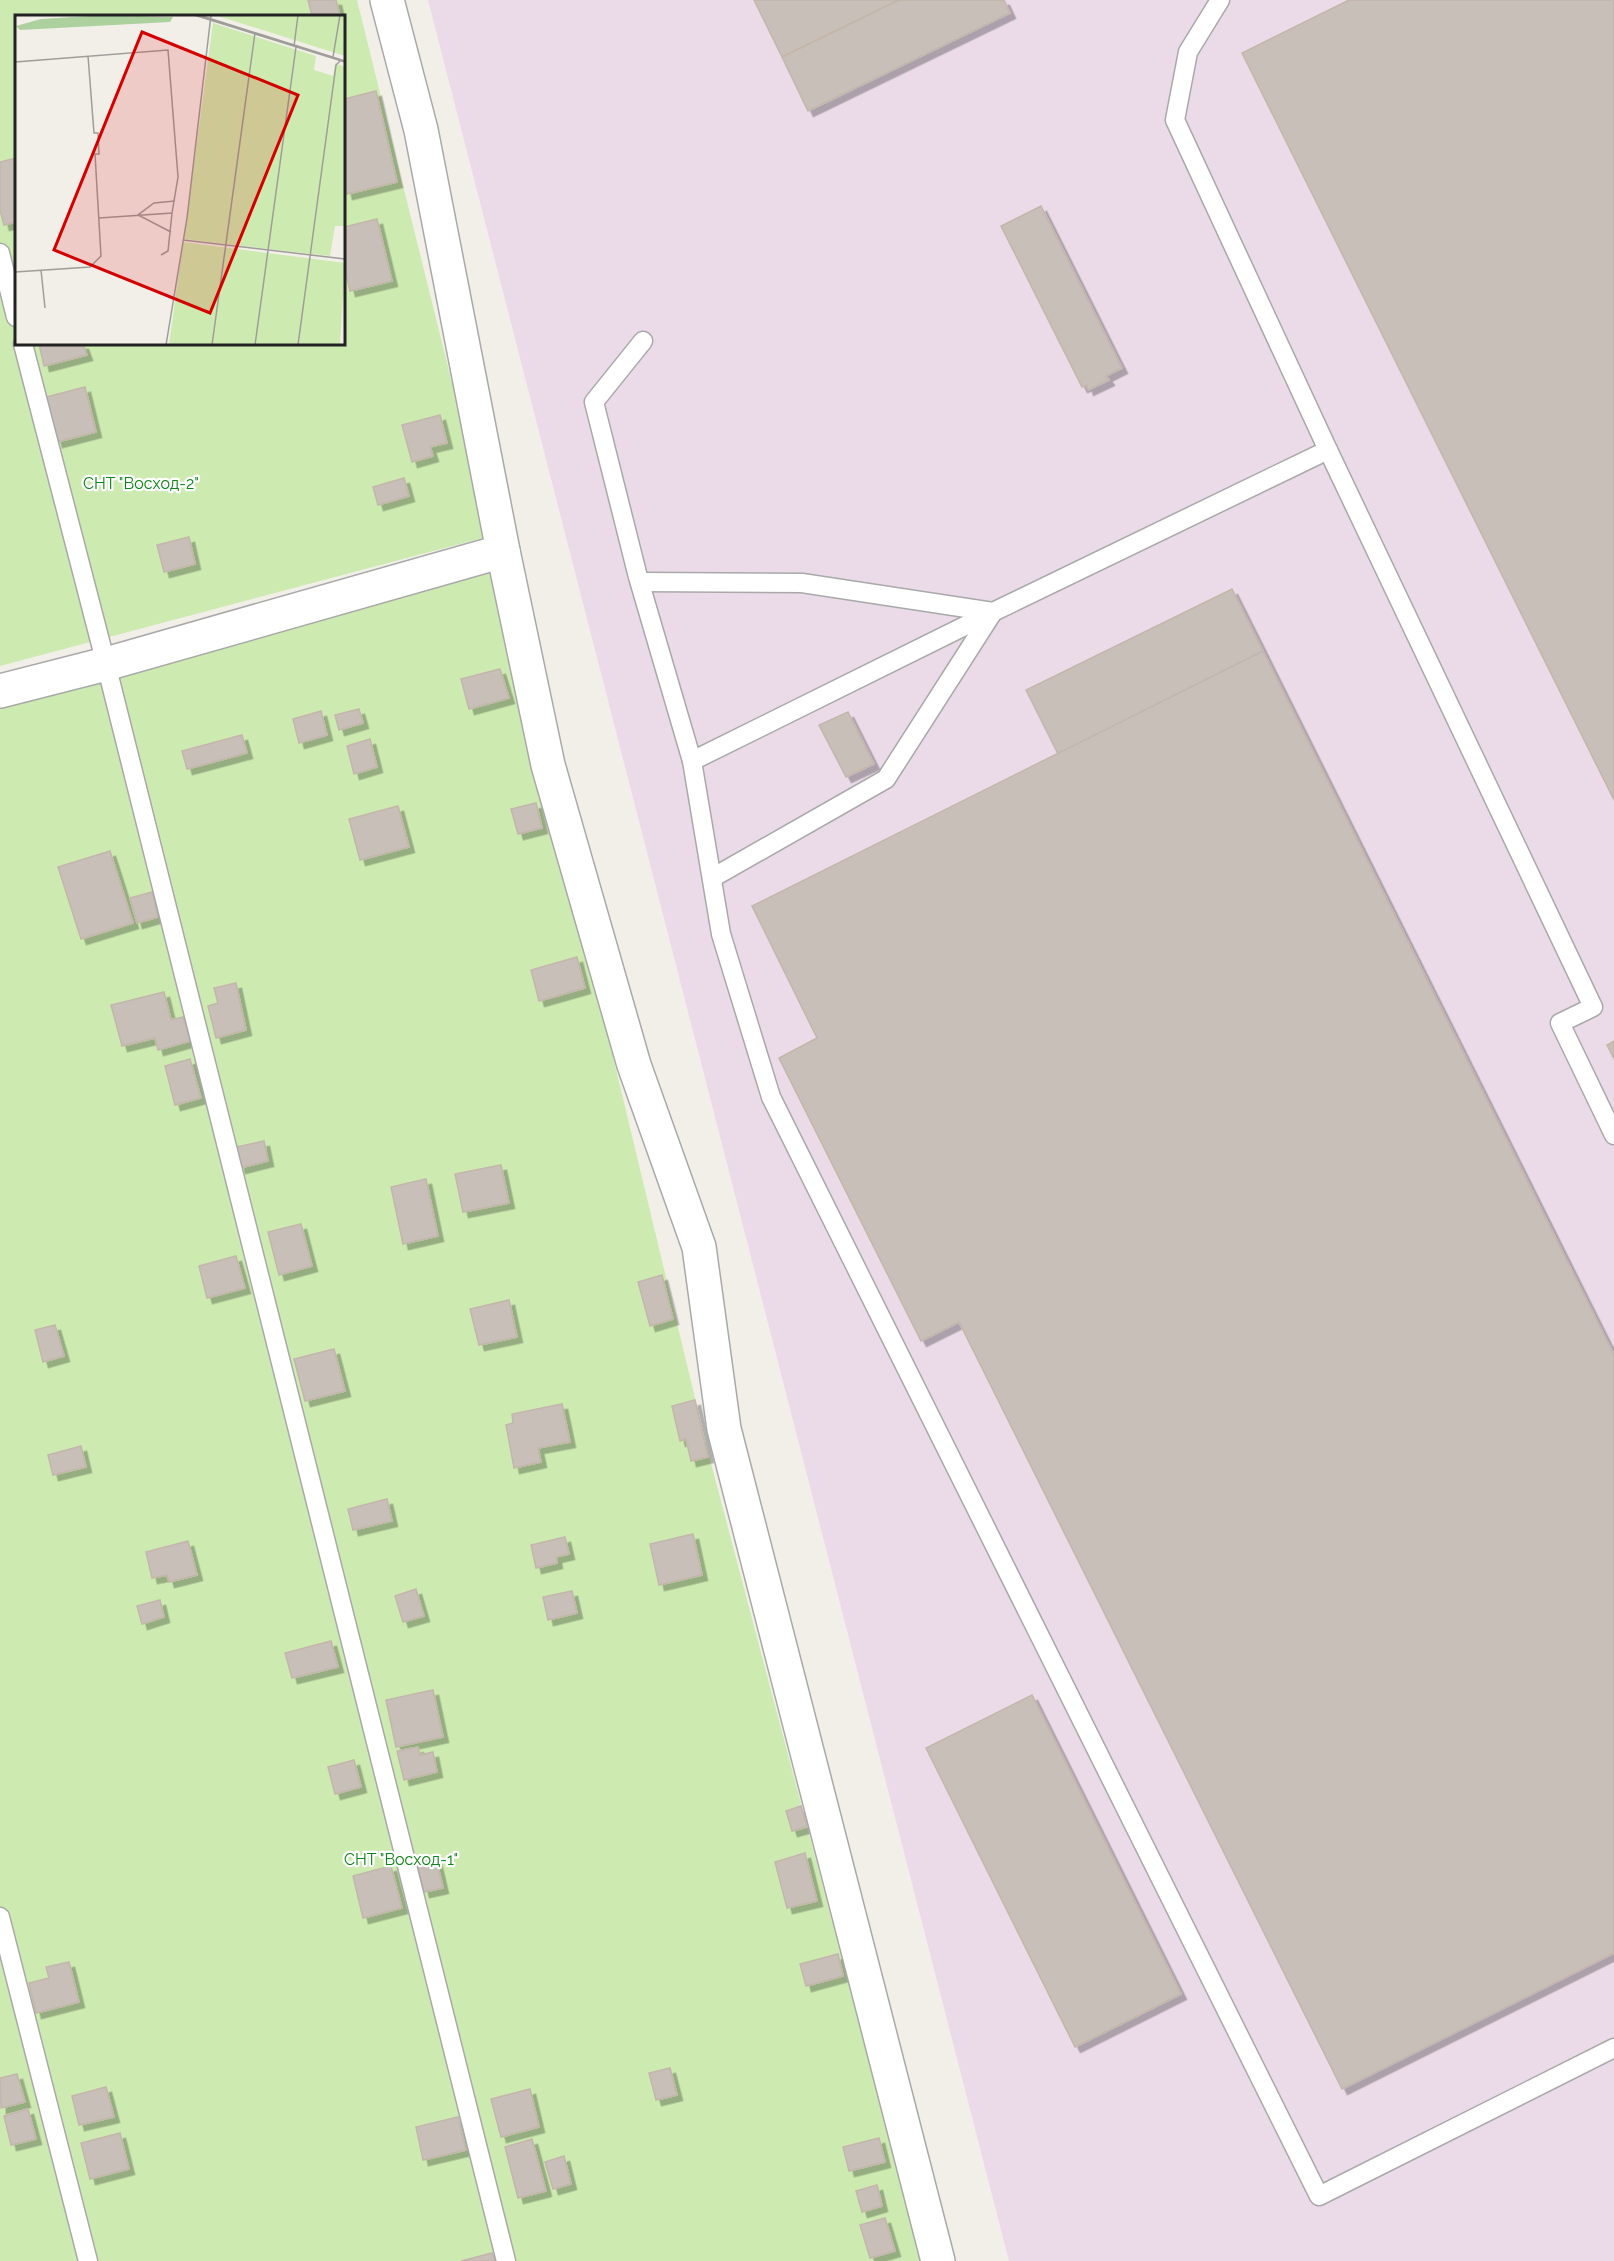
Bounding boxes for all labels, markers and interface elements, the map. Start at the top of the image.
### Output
inset map [15,15,345,345]
park label: СНТ "Восход-2" [83,474,199,493]
park label: СНТ "Восход-1" [344,1850,458,1869]

